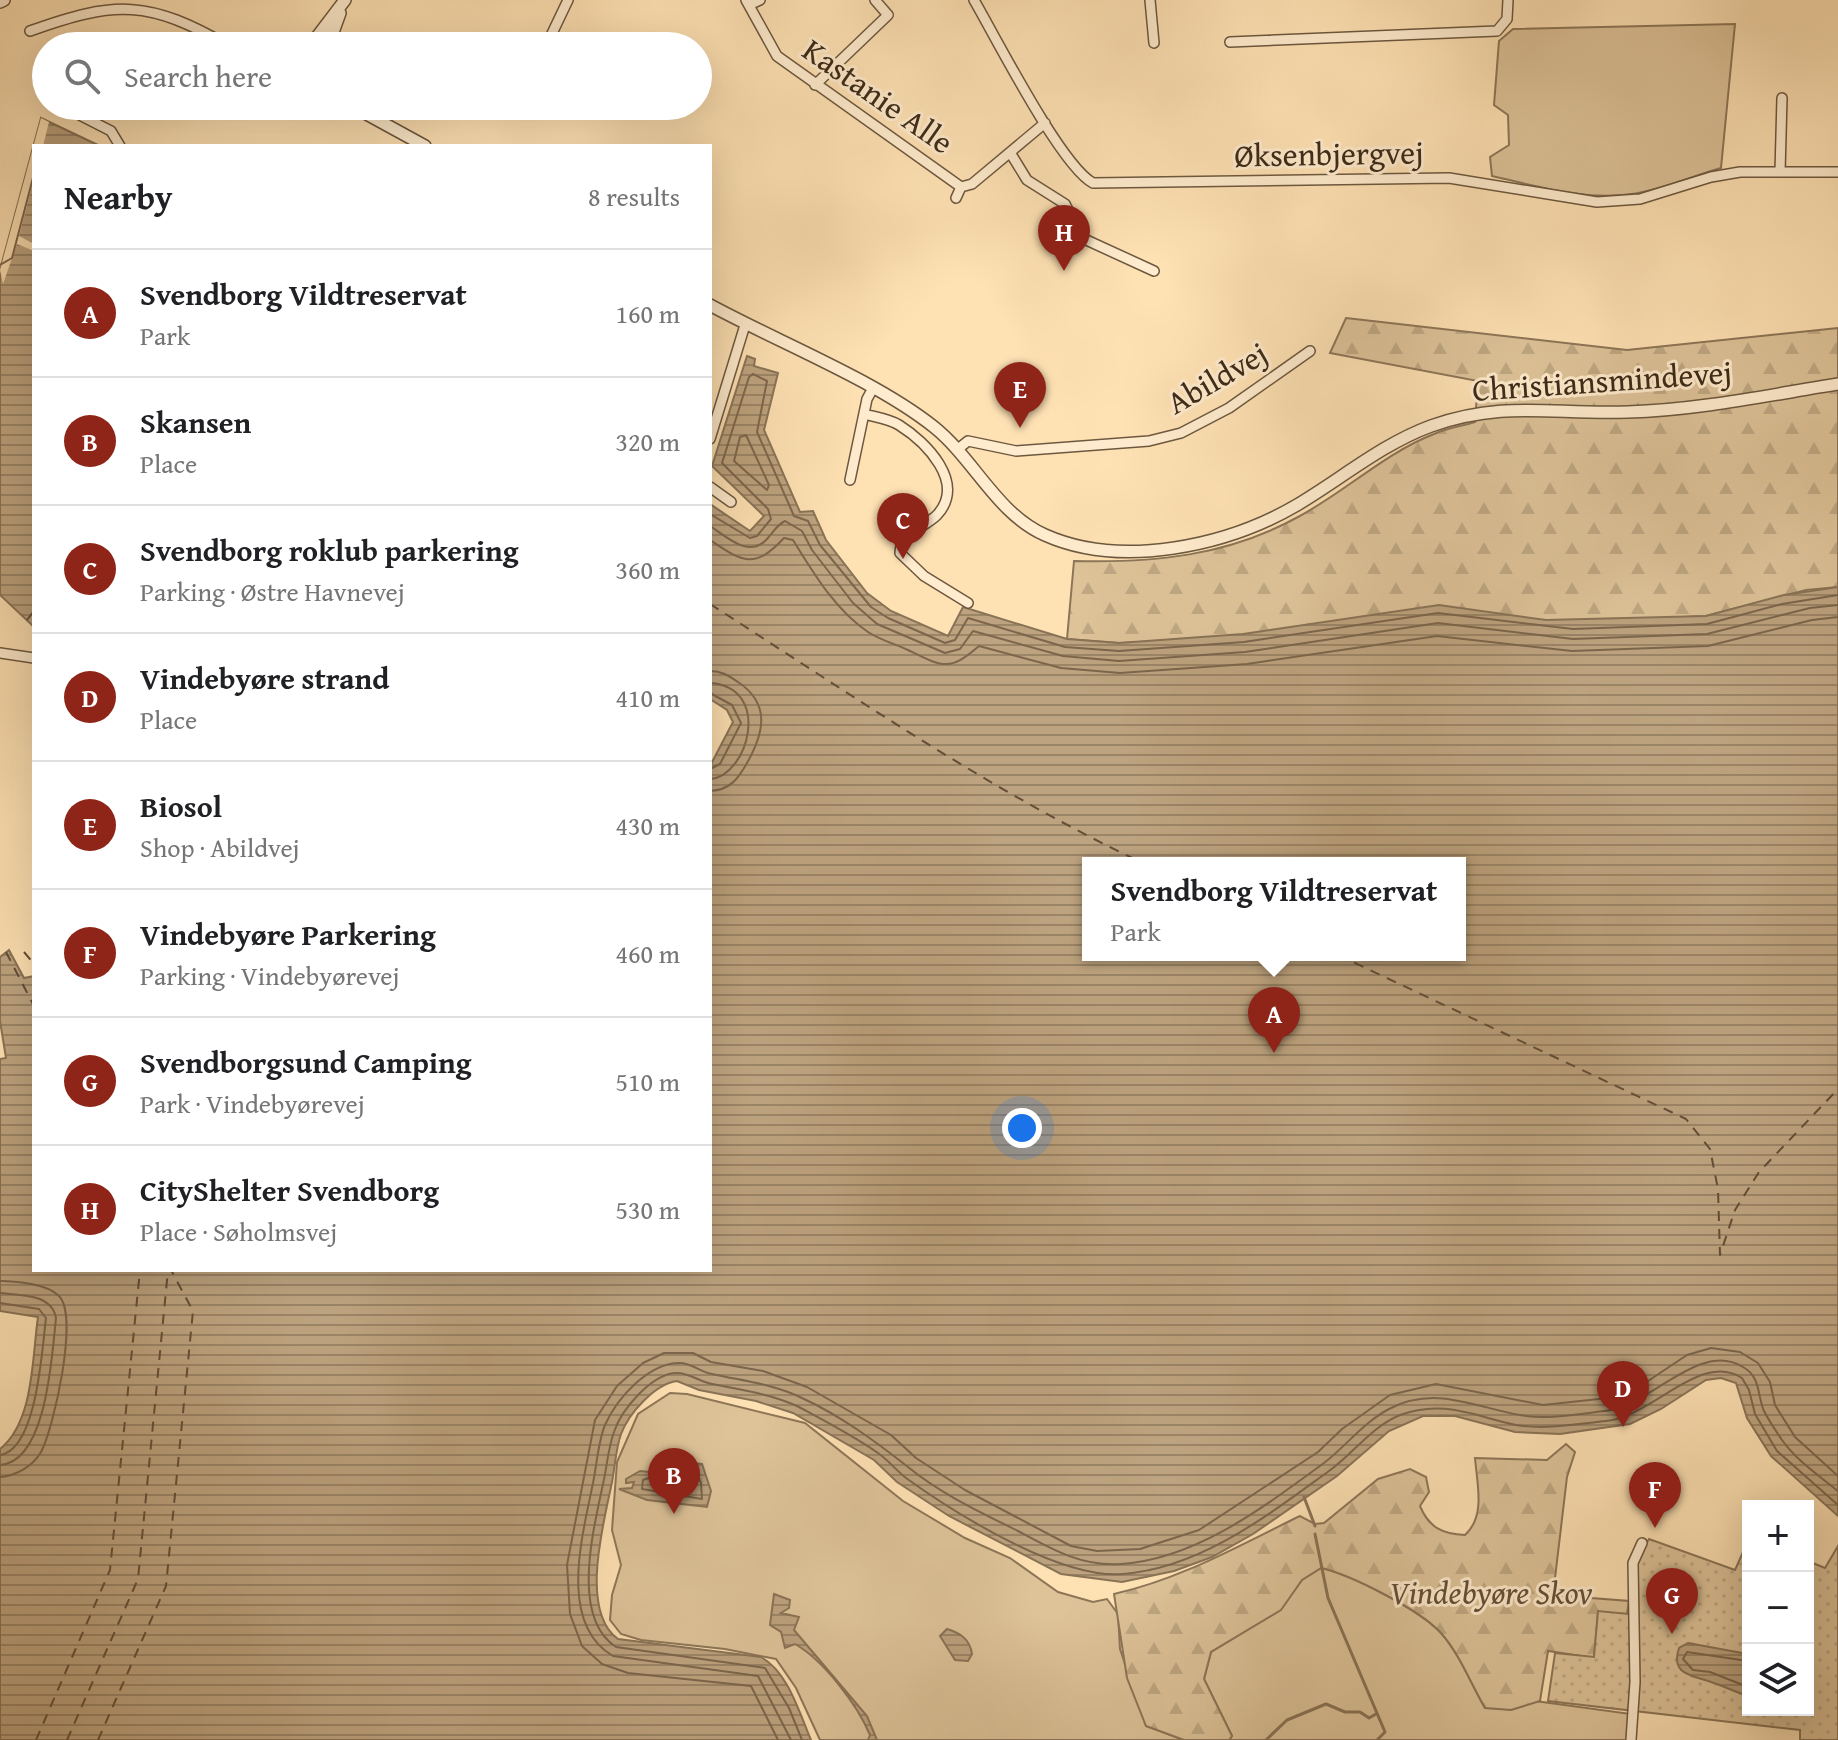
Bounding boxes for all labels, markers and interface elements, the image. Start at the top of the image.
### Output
street label: Kastanie Alle [793,26,963,165]
search box [32,32,712,120]
icon: search [60,54,104,98]
text: Search here [124,54,272,98]
street label: Øksenbjergvej [1234,128,1424,179]
text: Nearby [64,172,173,221]
text: 8 results [588,177,680,216]
pin: H [1038,205,1090,271]
text: Svendborg Vildtreservat [140,272,467,316]
text: A [82,294,98,333]
text: 160 m [615,294,680,333]
text: Park [140,316,190,355]
street label: Abildvej [1157,330,1276,425]
street label: Christiansmindevej [1471,348,1733,413]
pin: E [994,362,1046,428]
text: Skansen [140,400,251,444]
text: B [82,422,98,461]
text: 320 m [615,422,680,461]
text: Place [140,444,197,483]
pin: C [877,493,929,559]
text: Svendborg roklub parkering [140,528,519,572]
text: C [83,550,97,589]
text: 360 m [615,550,680,589]
text: Parking · Østre Havnevej [140,572,405,611]
text: Vindebyøre strand [140,656,390,700]
text: D [82,678,98,717]
text: 410 m [615,678,680,717]
text: Place [140,700,197,739]
text: Biosol [140,784,222,828]
text: E [83,806,97,845]
text: 430 m [615,806,680,845]
text: Shop · Abildvej [140,828,300,867]
popup [1082,857,1466,961]
text: Svendborg Vildtreservat [1111,868,1437,912]
text: Vindebyøre Parkering [140,912,436,956]
text: Park [1111,912,1161,951]
text: F [83,934,97,973]
text: 460 m [615,934,680,973]
text: Parking · Vindebyørevej [140,956,400,995]
pin: A [1248,987,1300,1053]
text: Svendborgsund Camping [140,1040,472,1084]
text: G [82,1062,98,1101]
text: 510 m [615,1062,680,1101]
text: Park · Vindebyørevej [140,1084,365,1123]
your location [1002,1108,1042,1148]
text: CityShelter Svendborg [140,1168,439,1212]
text: H [81,1190,99,1229]
text: 530 m [615,1190,680,1229]
text: Place · Søholmsvej [140,1212,337,1251]
pin: D [1597,1361,1649,1427]
pin: B [648,1448,700,1514]
pin: F [1629,1462,1681,1528]
map controls [1742,1500,1814,1716]
button: + [1742,1500,1814,1572]
pin: G [1646,1568,1698,1634]
park label: Vindebyøre Skov [1390,1569,1593,1616]
button: − [1742,1572,1814,1644]
button: layers [1742,1644,1814,1716]

